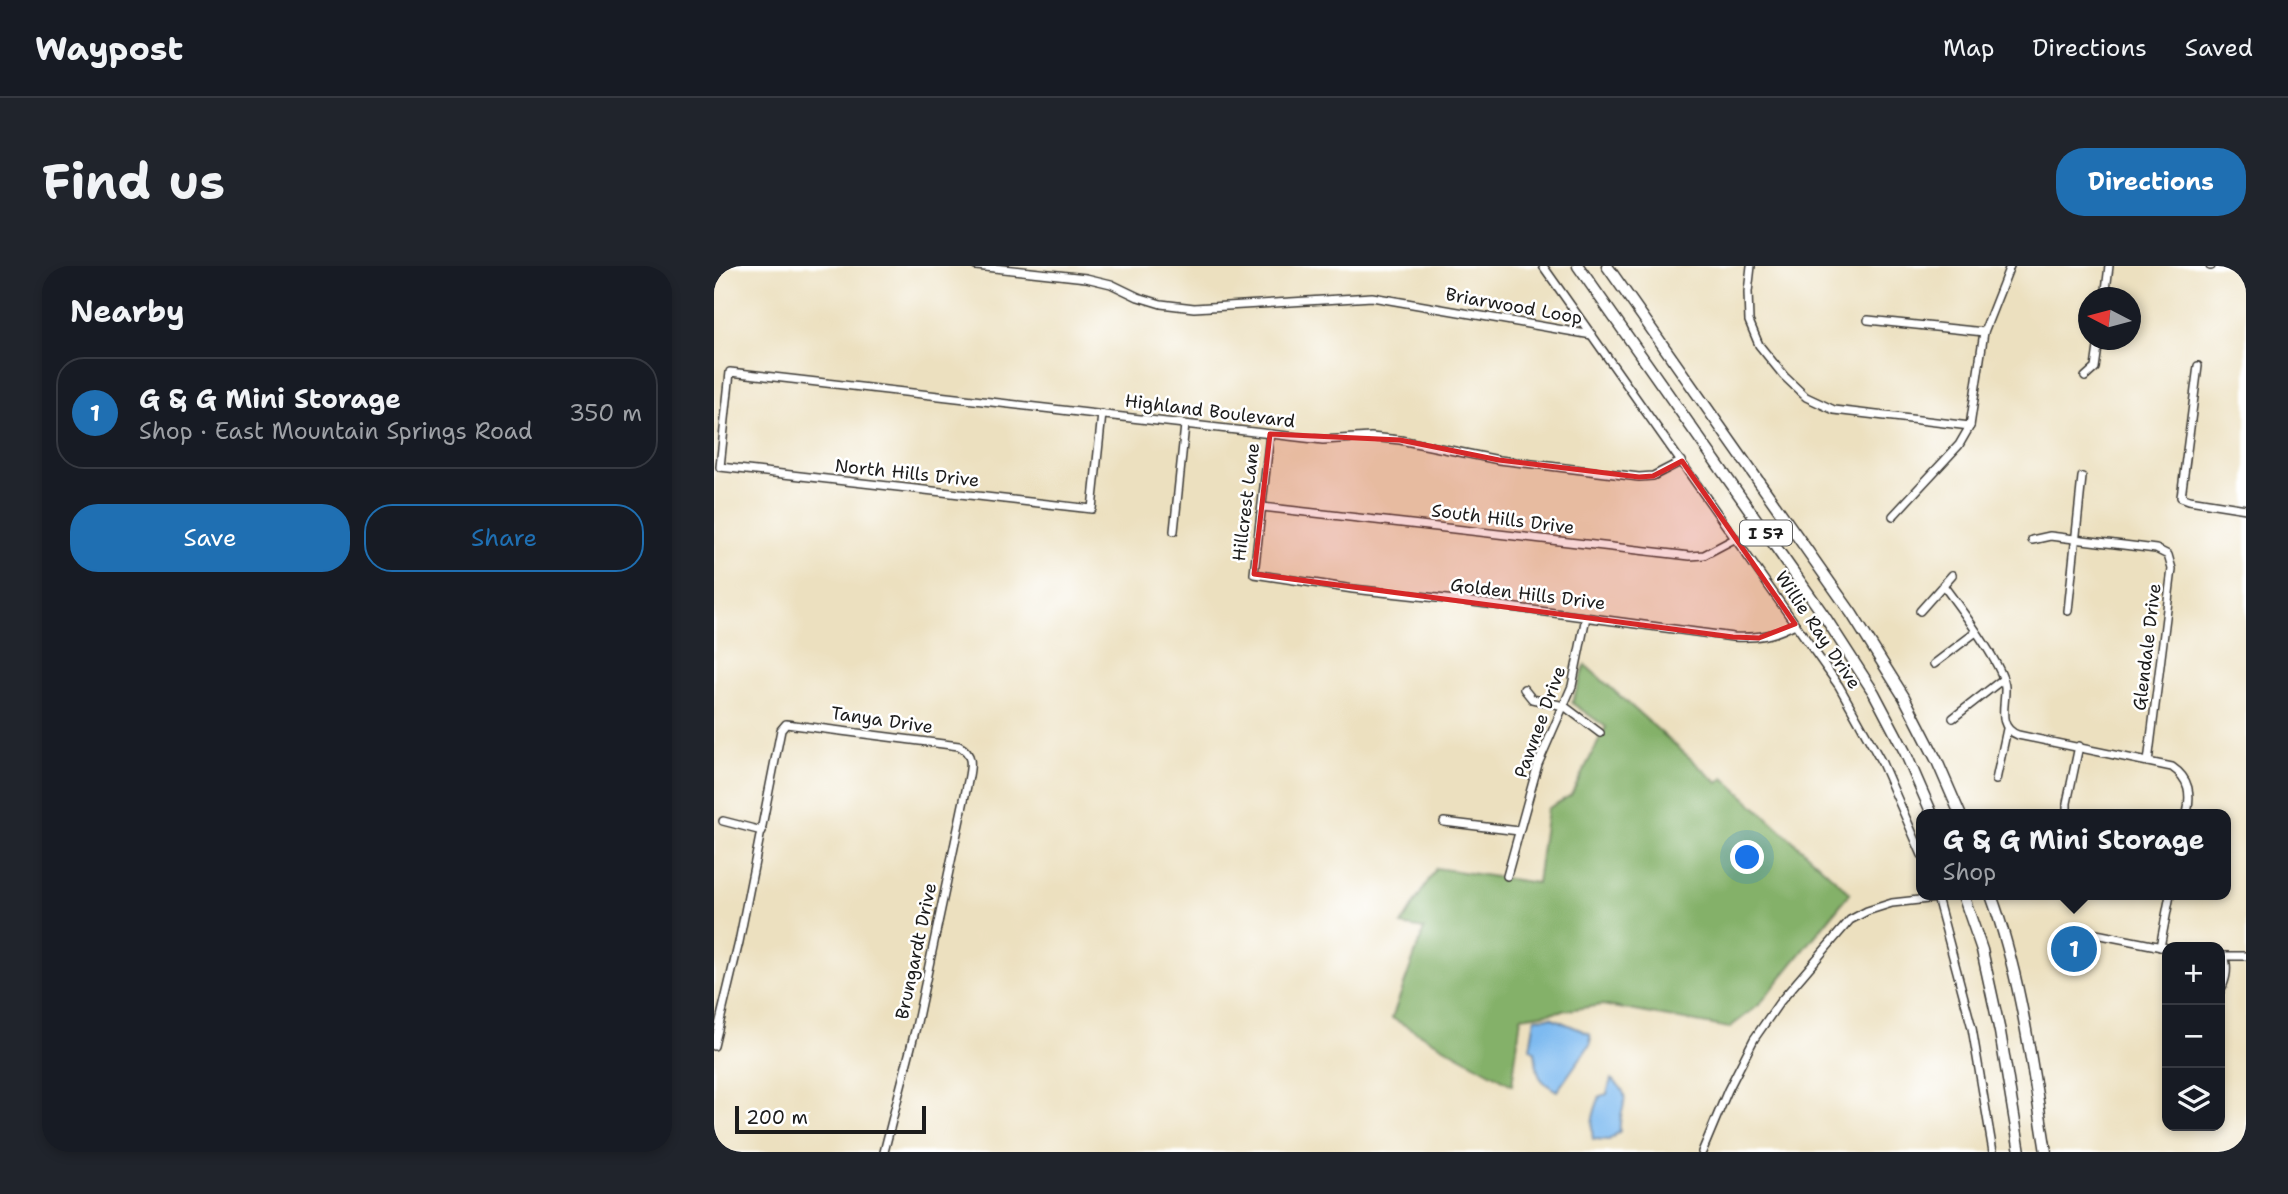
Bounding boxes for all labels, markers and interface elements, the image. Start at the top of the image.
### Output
text: Waypost [35,26,183,71]
text: Map [1943,32,1994,64]
text: Directions [2032,32,2147,64]
text: Saved [2185,32,2253,64]
button: Directions [2056,148,2246,216]
text: Find us [42,149,225,215]
street label: Briarwood Loop [1444,282,1584,330]
north arrow [2078,287,2141,350]
text: Nearby [70,291,185,332]
text: G & G Mini Storage [139,381,401,416]
street label: Highland Boulevard [1123,389,1297,433]
text: 1 [90,398,100,428]
text: 350 m [569,398,642,428]
text: Shop · East Mountain Springs Road [139,416,533,446]
street label: Hillcrest Lane [1227,441,1265,563]
street label: North Hills Drive [834,453,980,493]
street label: South Hills Drive [1430,498,1576,540]
button: Save [70,504,350,572]
button: Share [364,504,644,572]
road number: I 57 [1740,521,1792,546]
street label: Willie Ray Drive [1770,566,1866,694]
street label: Golden Hills Drive [1449,573,1607,615]
street label: Glendale Drive [2127,582,2167,712]
street label: Pawnee Drive [1509,663,1571,781]
street label: Tanya Drive [829,701,935,739]
popup [1916,809,2231,900]
text: G & G Mini Storage [1943,822,2204,857]
your location [1730,840,1764,874]
text: Shop [1943,857,1996,887]
street label: Brungardt Drive [890,881,942,1021]
pin: 1 [2051,923,2097,975]
map controls [2162,942,2225,1131]
button: + [2162,942,2225,1005]
button: − [2162,1005,2225,1068]
button: layers [2162,1068,2225,1131]
scale bar [735,1103,926,1135]
text: 200 m [746,1105,808,1130]

